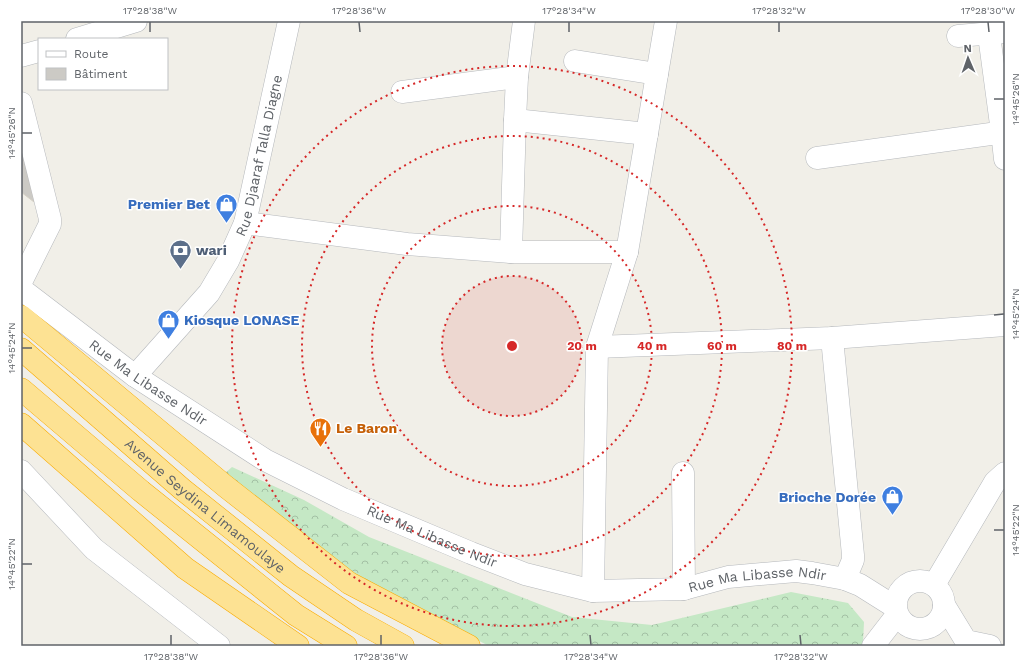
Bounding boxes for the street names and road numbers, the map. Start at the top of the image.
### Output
street label: Rue Djaaraf Talla Diagne [232,73,285,239]
street label: Rue Ma Libasse Ndir [86,336,211,429]
street label: Avenue Seydina Limamoulaye [122,435,289,576]
street label: Rue Ma Libasse Ndir [365,502,500,571]
street label: Rue Ma Libasse Ndir [686,563,828,595]

